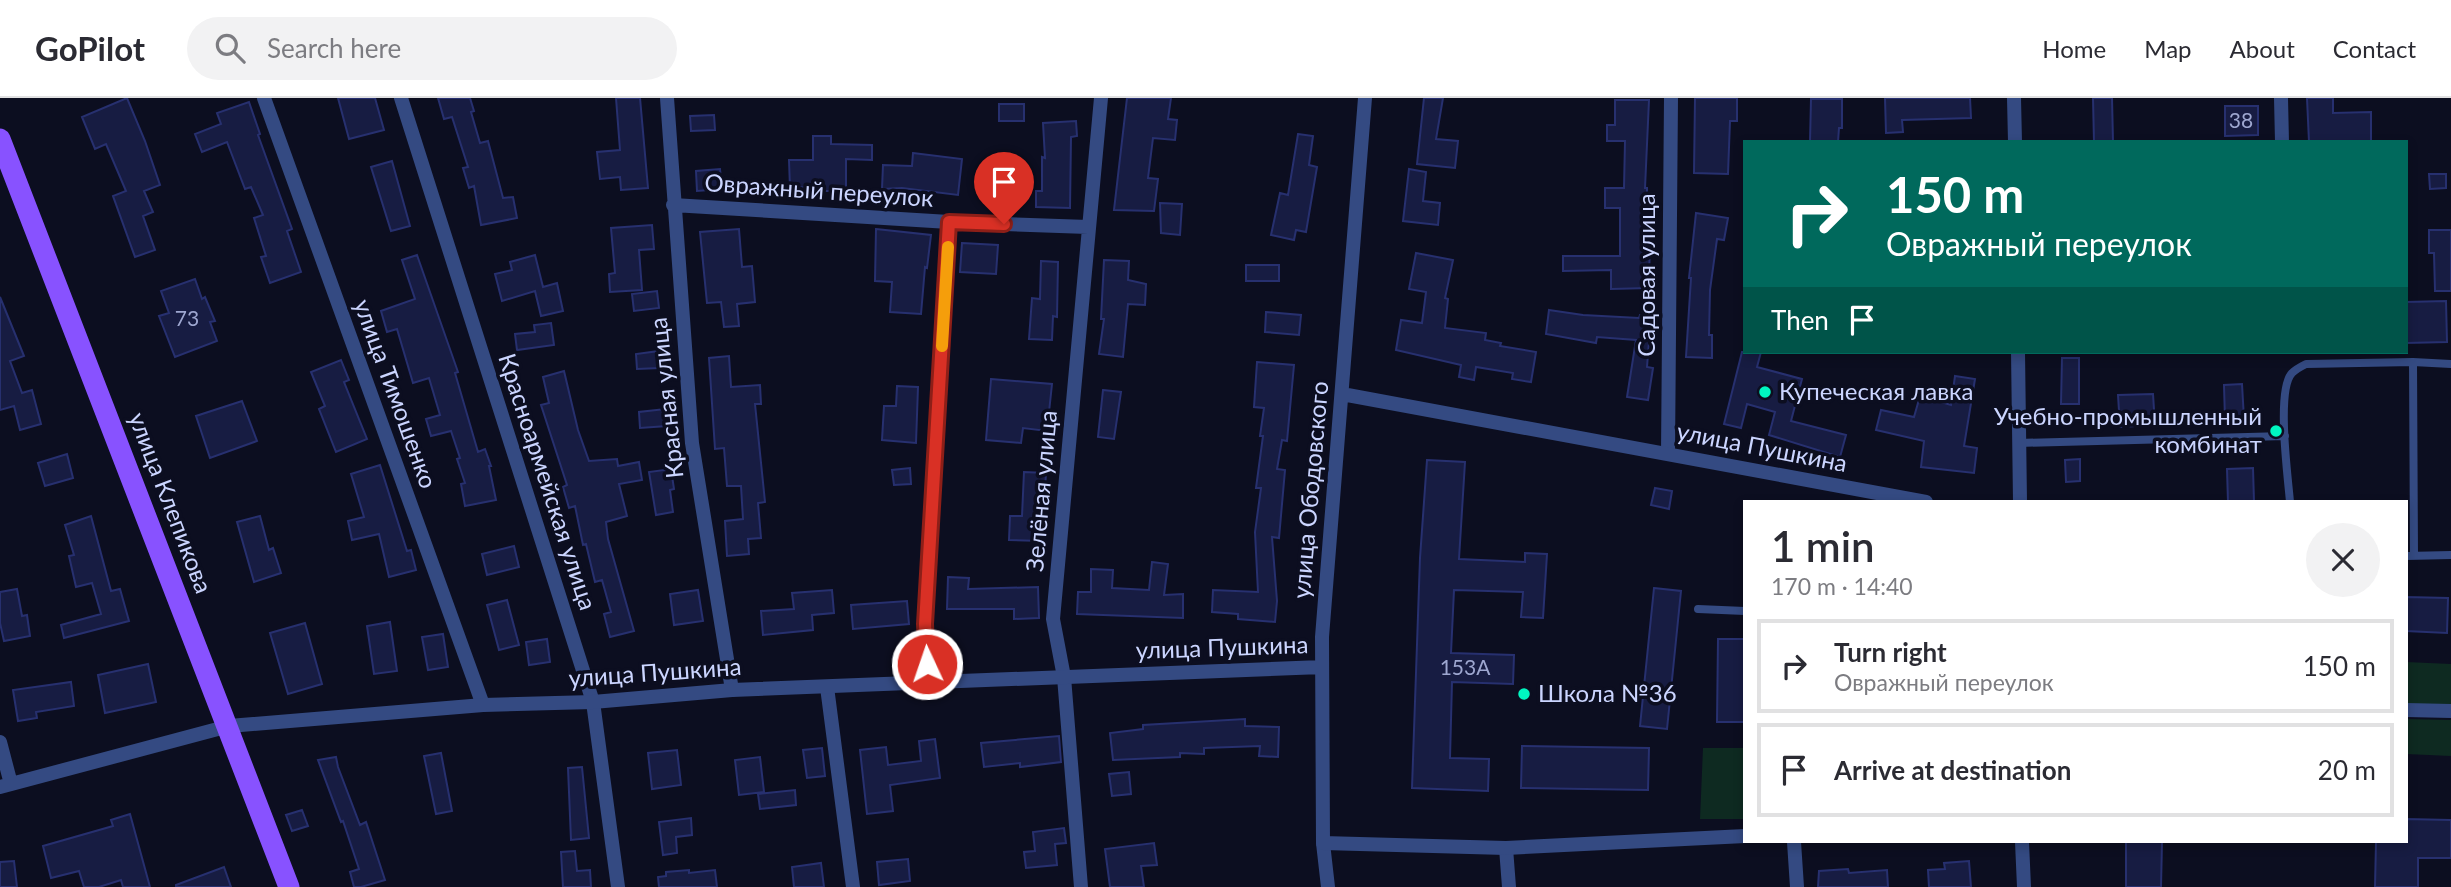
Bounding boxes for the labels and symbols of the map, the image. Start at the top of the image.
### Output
house number: 38 [2229,107,2253,132]
pin [974,152,1034,224]
street label: Овражный переулок [704,167,935,212]
street label: Садовая улица [1631,193,1660,357]
street label: улица Тимошенко [349,295,444,492]
house number: 73 [175,305,199,330]
street label: Красная улица [643,316,688,480]
street label: Красноармейская улица [493,350,604,613]
place label: Купеческая лавка [1779,376,1973,405]
street label: улица Ободовского [1286,380,1333,600]
marker: Купеческая лавка [1757,384,1773,400]
place label: Учебно-промышленный комбинат [1994,401,2262,458]
street label: улица Клепикова [124,408,219,597]
street label: Зелёная улица [1019,409,1062,573]
street label: улица Пушкина [1675,416,1850,477]
marker: Учебно-промышленный комбинат [2268,423,2284,439]
position arrow [890,627,964,701]
street label: улица Пушкина [1135,629,1309,664]
street label: улица Пушкина [568,651,742,692]
house number: 153А [1440,654,1491,679]
place label: Школа №36 [1538,678,1677,707]
marker: Школа №36 [1516,686,1532,702]

